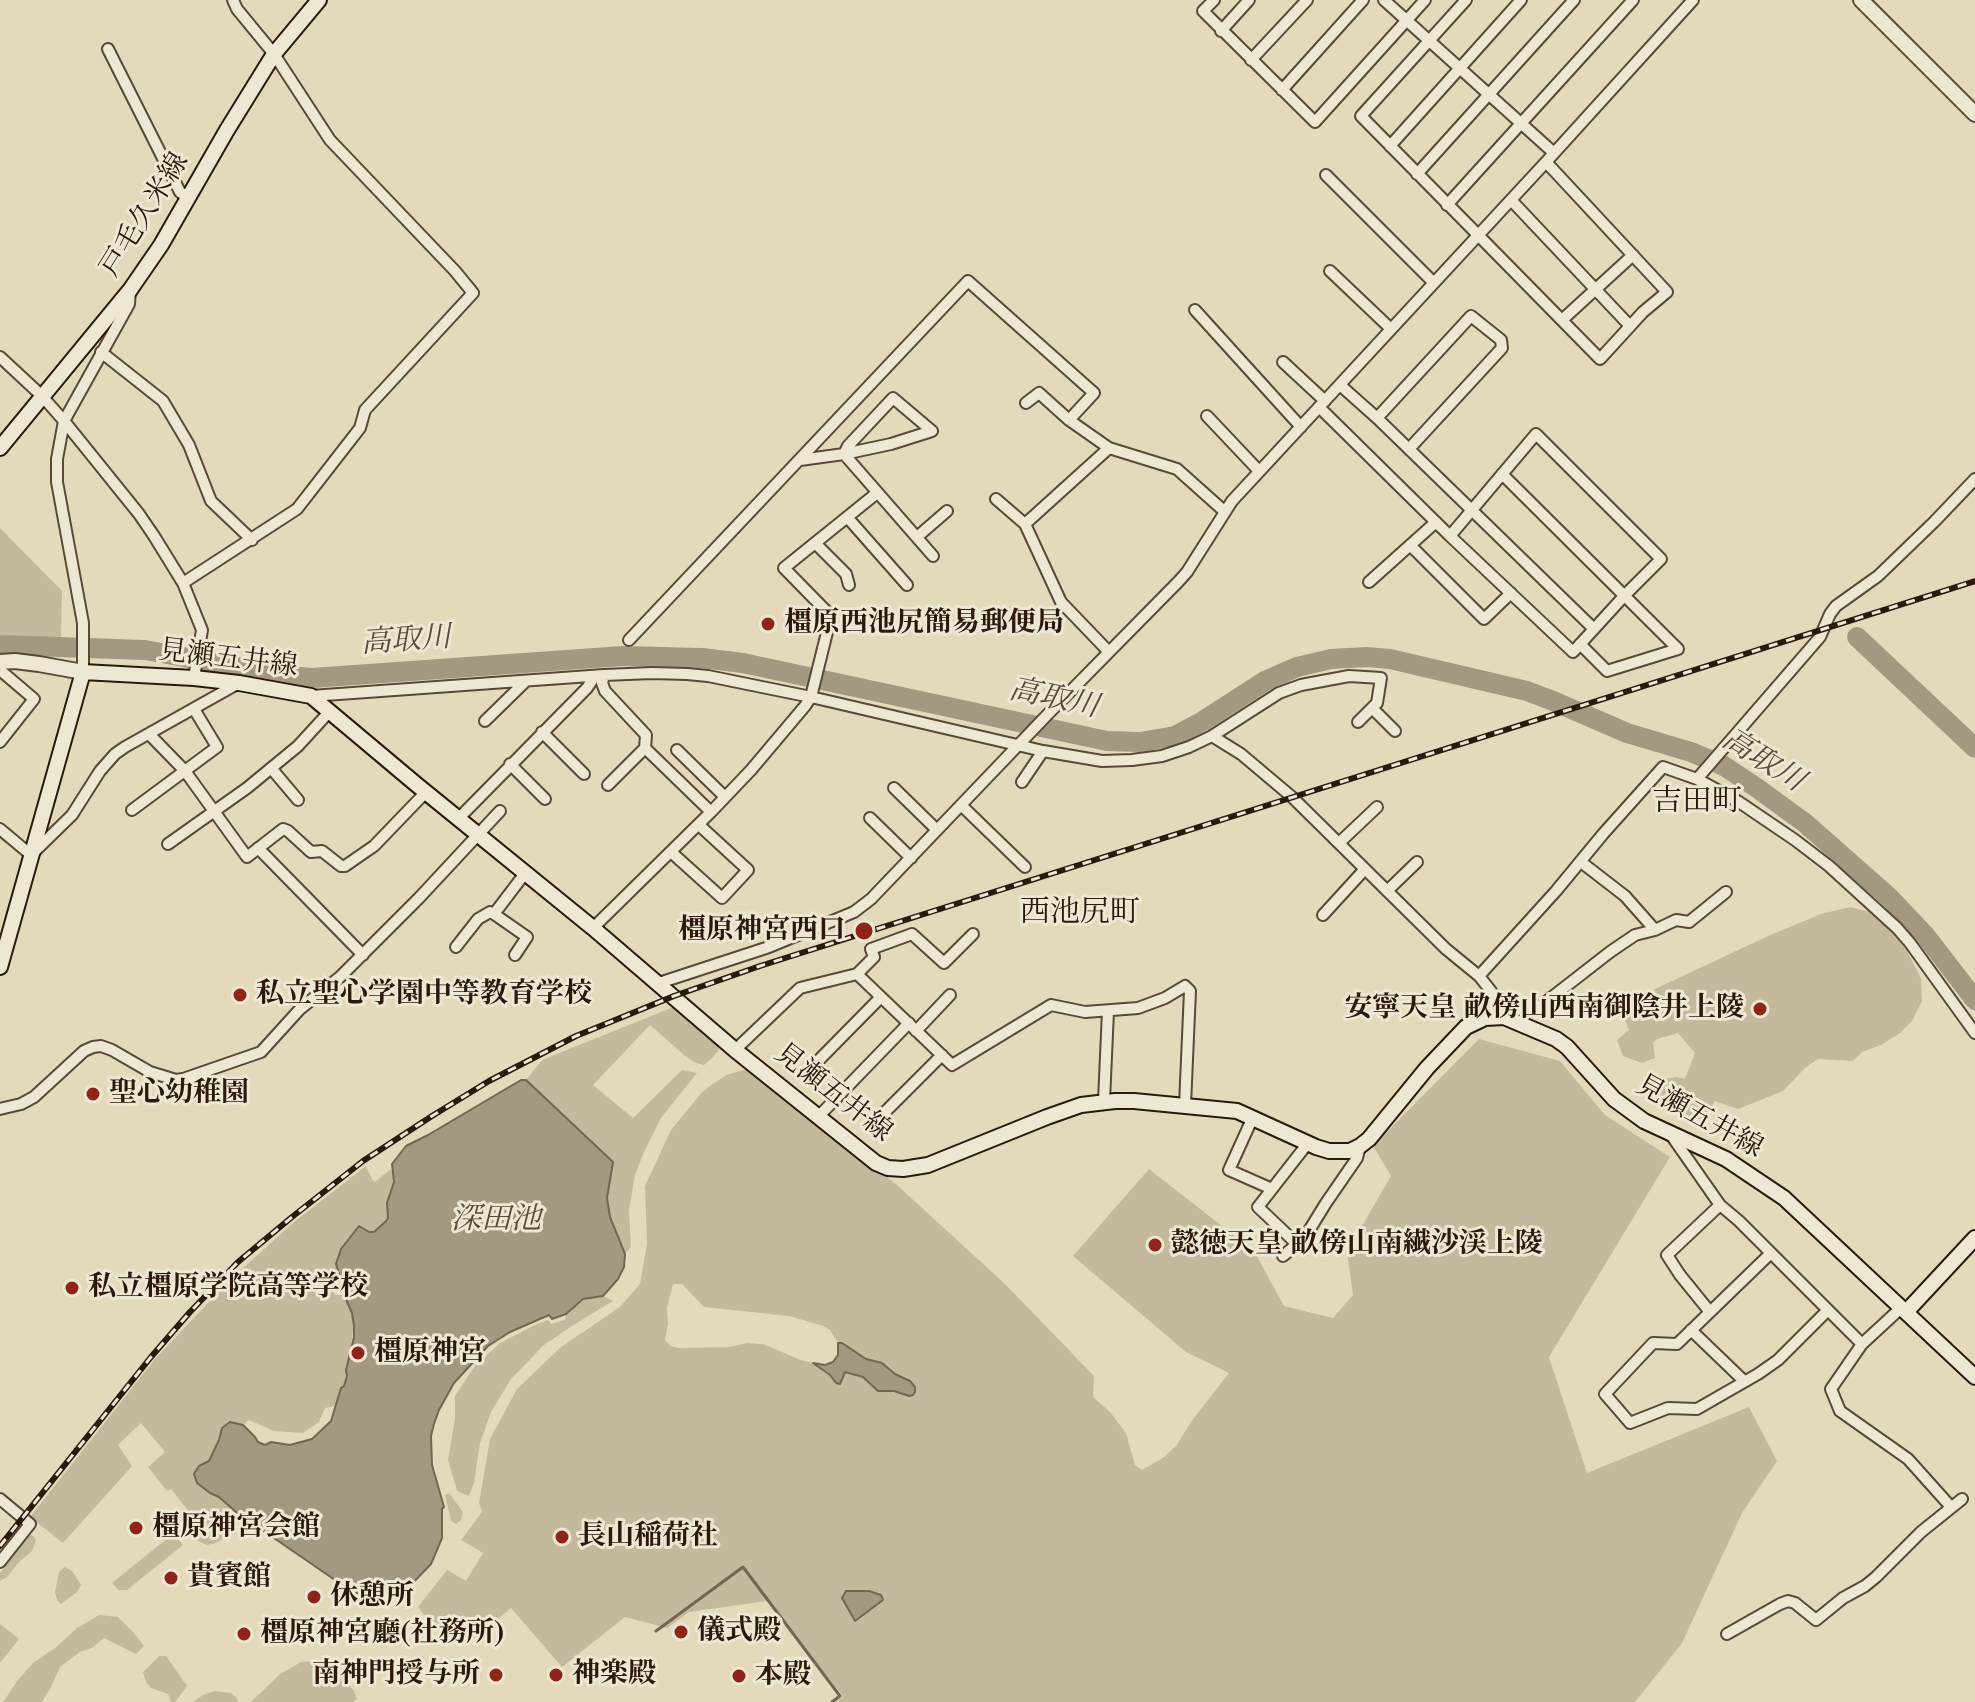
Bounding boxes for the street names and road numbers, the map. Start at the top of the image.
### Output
street label: 戸毛久米線 [94,147,196,283]
street label: 見瀬五井線 [156,634,300,684]
street label: 見瀬五井線 [767,1037,899,1149]
street label: 見瀬五井線 [1630,1068,1768,1166]

